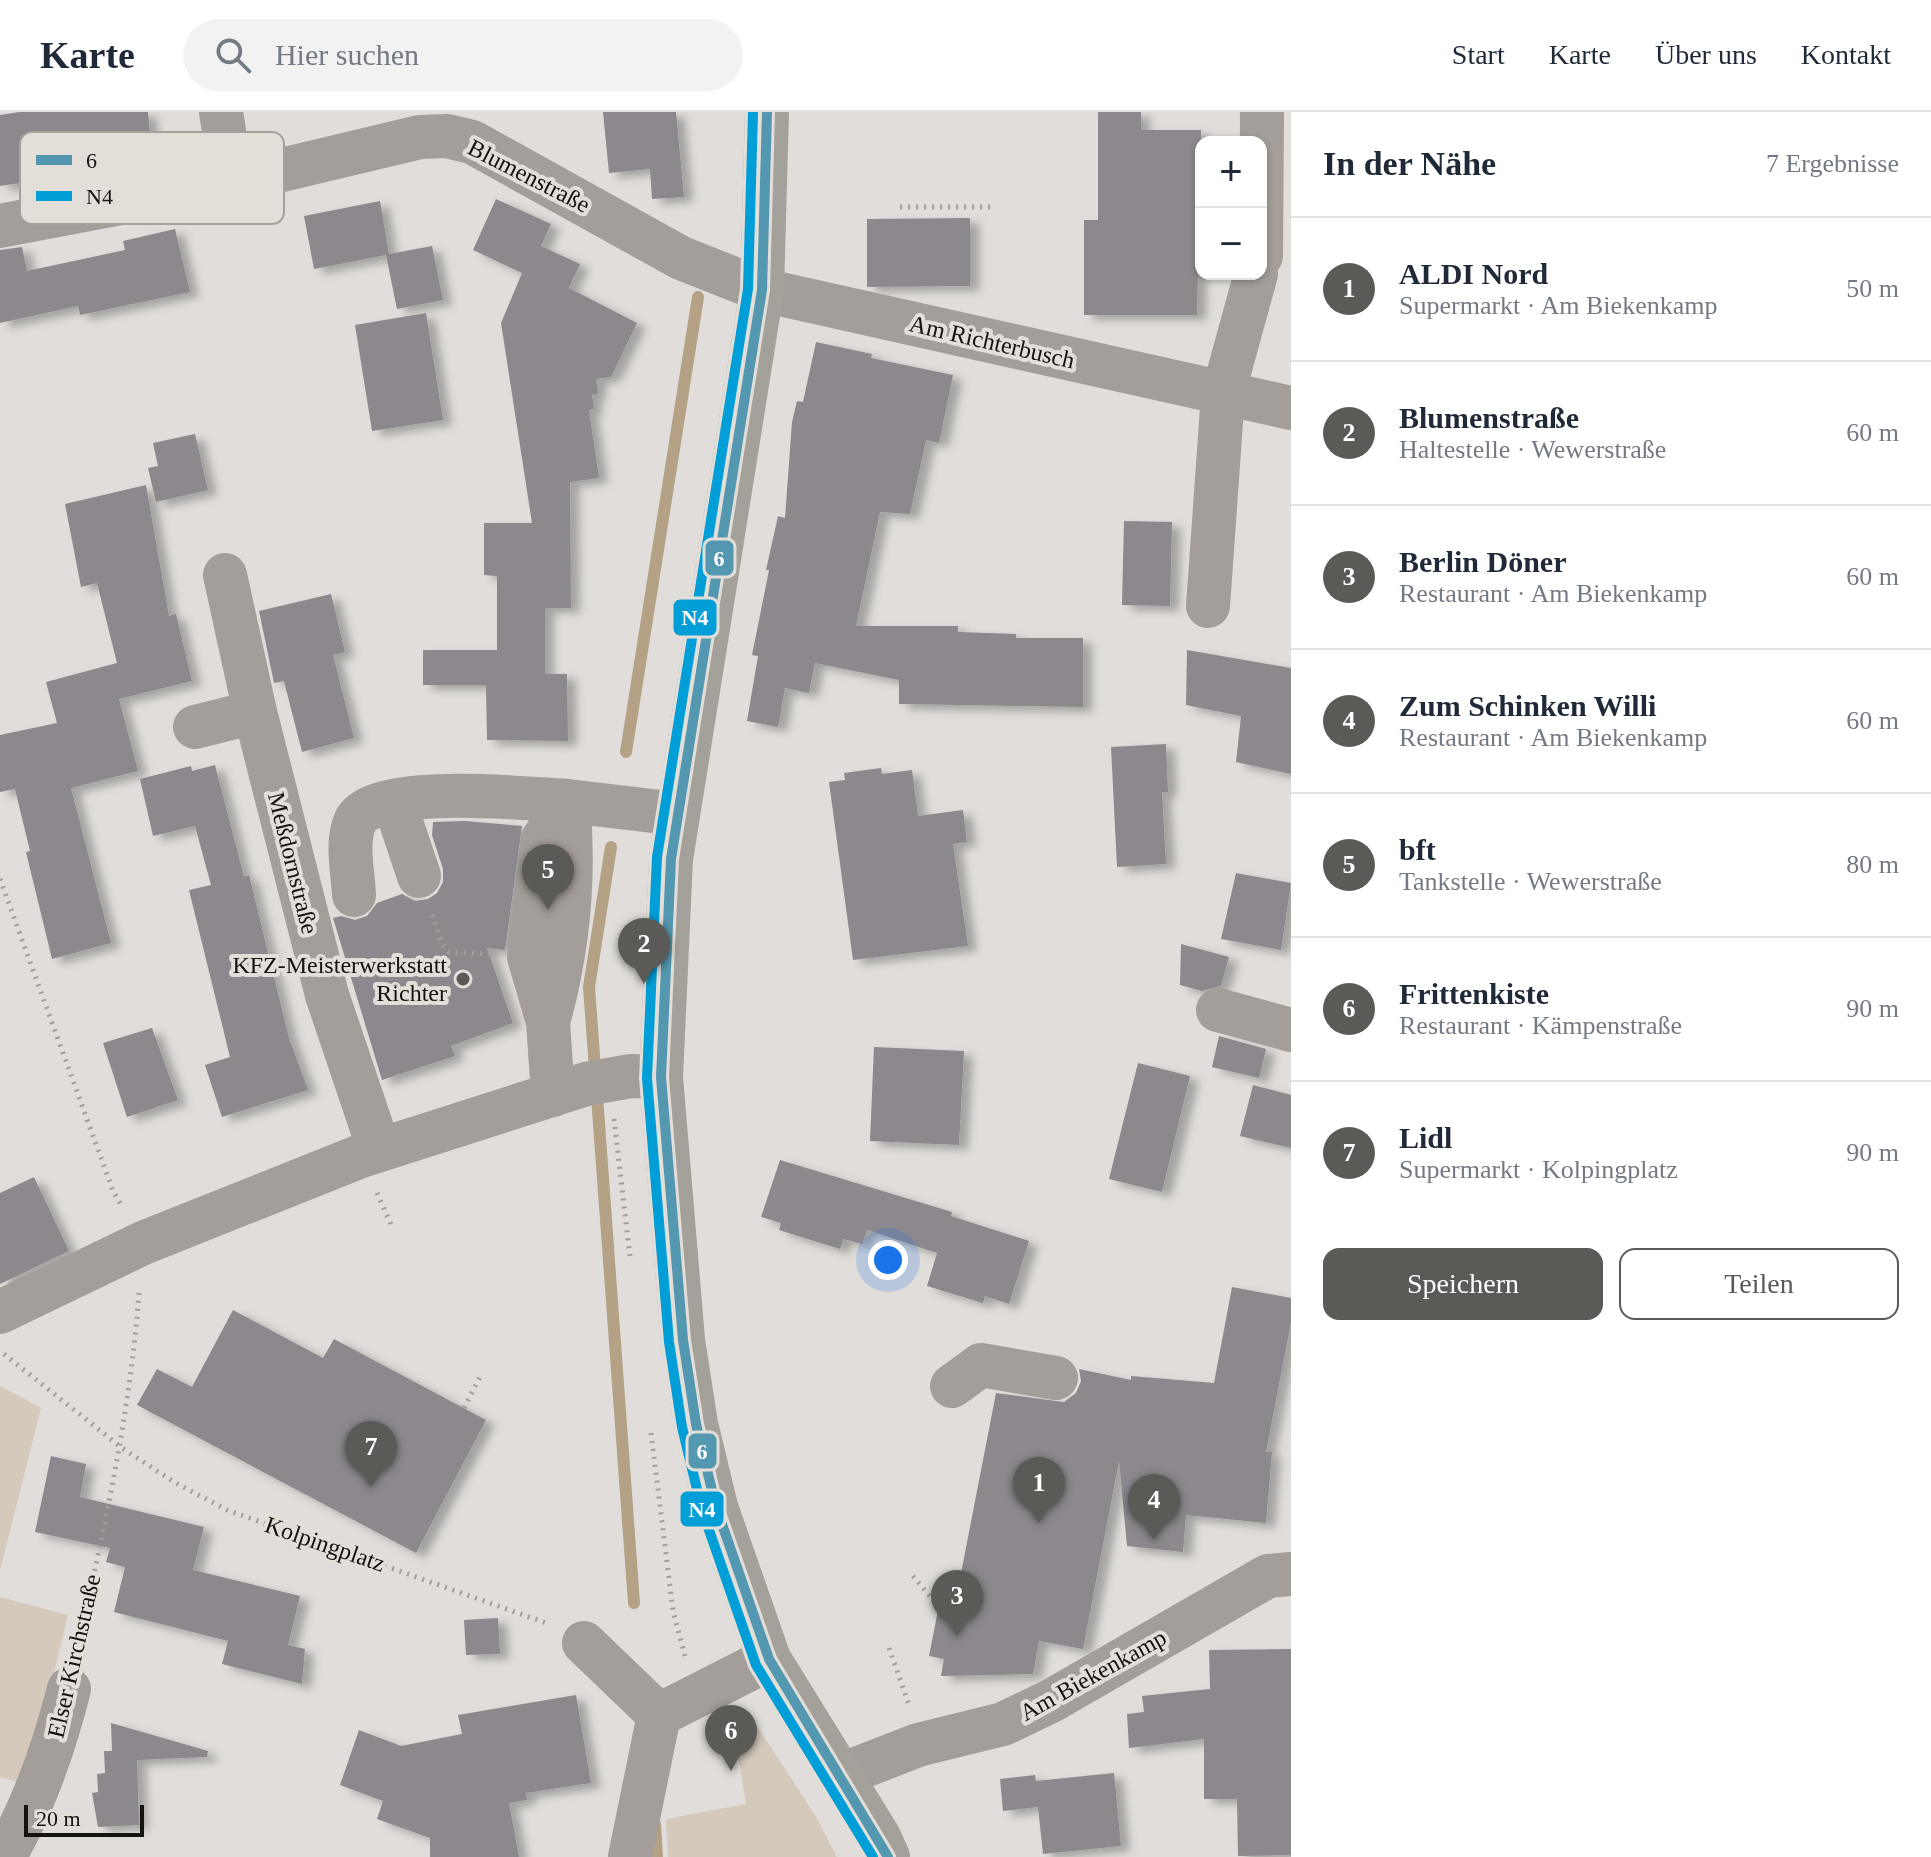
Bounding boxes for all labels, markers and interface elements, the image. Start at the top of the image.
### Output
search box [183,19,743,91]
icon: search [211,33,255,77]
text: Karte [40,34,135,76]
text: Hier suchen [275,38,419,71]
text: Start [1452,39,1505,70]
text: Karte [1549,39,1611,70]
text: Über uns [1655,39,1757,70]
text: Kontakt [1801,39,1891,70]
legend [20,132,284,224]
street label: Blumenstraße [464,134,594,218]
map controls [1195,136,1267,280]
button: + [1195,136,1267,208]
text: In der Nähe [1323,145,1496,182]
text: 6 [86,148,97,173]
text: 7 Ergebnisse [1766,149,1899,178]
text: N4 [86,184,113,209]
button: − [1195,208,1267,280]
text: ALDI Nord [1399,257,1548,290]
text: 1 [1343,274,1356,303]
text: 50 m [1846,274,1899,303]
text: Supermarkt · Am Biekenkamp [1399,291,1717,320]
street label: Am Richterbusch [907,310,1077,374]
text: Blumenstraße [1399,401,1579,434]
text: 2 [1343,418,1356,447]
text: 60 m [1846,418,1899,447]
text: Haltestelle · Wewerstraße [1399,435,1666,464]
line badge: 6 [704,539,735,577]
text: Berlin Döner [1399,545,1566,578]
text: 6 [714,546,725,571]
text: 3 [1343,562,1356,591]
text: 60 m [1846,562,1899,591]
text: Restaurant · Am Biekenkamp [1399,579,1707,608]
line badge: N4 [672,598,718,637]
text: N4 [682,605,708,630]
text: Zum Schinken Willi [1399,689,1656,722]
text: 4 [1343,706,1356,735]
text: 60 m [1846,706,1899,735]
text: Restaurant · Am Biekenkamp [1399,723,1707,752]
street label: Meßdornstraße [263,789,323,937]
text: bft [1399,833,1436,866]
pin: 5 [522,844,574,910]
text: 5 [1343,850,1356,879]
text: 80 m [1846,850,1899,879]
text: Tankstelle · Wewerstraße [1399,867,1662,896]
pin: 2 [618,918,670,984]
place label: KFZ-Meisterwerkstatt Richter [232,952,447,1006]
marker: KFZ-Meisterwerkstatt Richter [454,970,472,988]
text: Frittenkiste [1399,977,1549,1010]
text: 6 [1343,994,1356,1023]
text: 90 m [1846,994,1899,1023]
text: Restaurant · Kämpenstraße [1399,1011,1682,1040]
text: Lidl [1399,1121,1452,1154]
text: 7 [1343,1138,1356,1167]
text: 90 m [1846,1138,1899,1167]
text: Supermarkt · Kolpingplatz [1399,1155,1678,1184]
your location [868,1240,908,1280]
button: Speichern [1323,1248,1603,1320]
button: Teilen [1619,1248,1899,1320]
pin: 7 [345,1421,397,1487]
line badge: 6 [687,1432,718,1470]
text: 6 [697,1439,708,1464]
pin: 1 [1013,1457,1065,1523]
pin: 4 [1128,1474,1180,1540]
line badge: N4 [679,1490,725,1528]
text: N4 [689,1497,715,1522]
street label: Kolpingplatz [262,1511,388,1577]
pin: 3 [931,1570,983,1636]
street label: Elser Kirchstraße [43,1572,105,1740]
street label: Am Biekenkamp [1015,1624,1171,1726]
pin: 6 [705,1705,757,1771]
scale bar [24,1801,144,1837]
text: 20 m [36,1806,81,1831]

